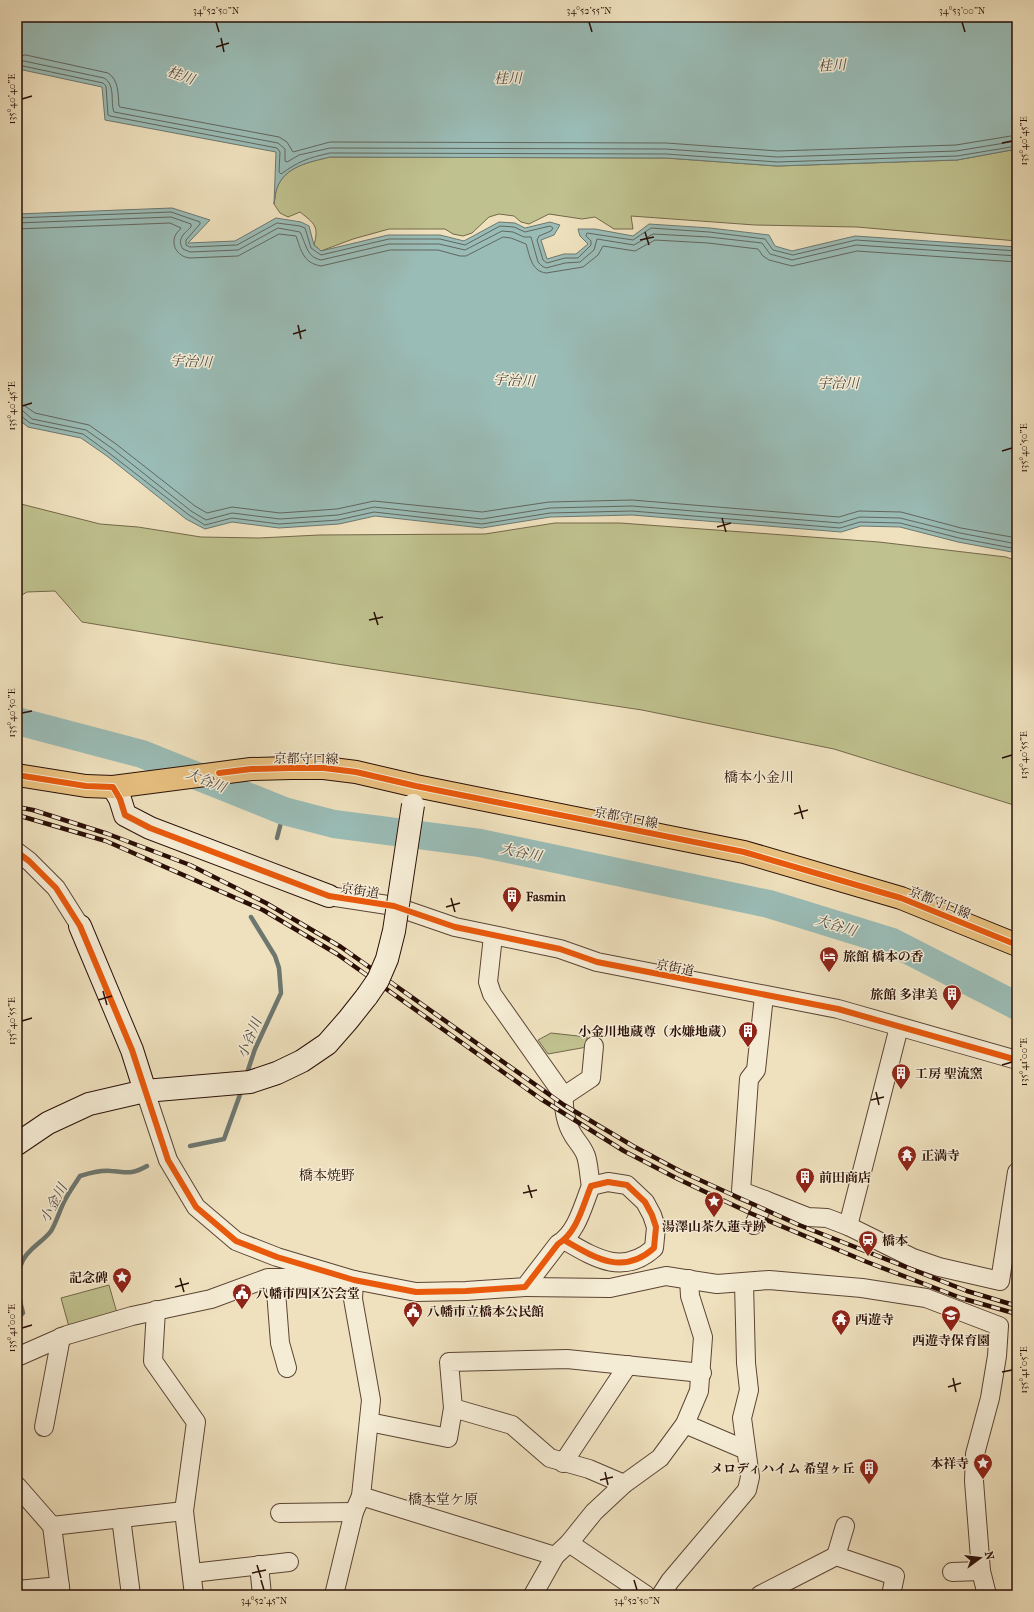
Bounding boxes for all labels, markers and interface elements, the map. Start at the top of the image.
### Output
text: 34°52'50"N [193,5,240,17]
text: 34°52'55"N [566,5,612,17]
text: 34°53'00"N [939,5,986,17]
water label: 桂川 [818,56,848,75]
water label: 桂川 [165,63,199,89]
water label: 桂川 [494,70,524,87]
text: 135°40'40"E [6,74,18,124]
text: 135°40'45"E [1018,116,1030,166]
water label: 宇治川 [170,352,214,371]
water label: 宇治川 [493,371,537,390]
water label: 宇治川 [817,375,861,392]
text: 135°40'45"E [6,381,18,431]
text: 135°40'50"E [1018,424,1030,473]
text: 135°40'50"E [6,689,18,738]
text: 135°40'55"E [1018,731,1030,779]
street label: 京都守口線 [273,750,339,767]
water label: 大谷川 [183,765,230,797]
district label: 橋本小金川 [724,769,794,786]
street label: 京都守口線 [593,804,659,831]
water label: 大谷川 [499,840,545,866]
street label: 京街道 [339,880,380,901]
street label: 京都守口線 [907,883,973,922]
building icon: Fasmin [501,885,523,913]
place label: Fasmin [525,889,566,904]
water label: 大谷川 [813,911,860,940]
hotel icon: 旅館 橋本の香 [818,945,840,973]
place label: 旅館 橋本の香 [843,949,924,964]
street label: 京街道 [654,956,695,979]
building icon: 旅館 多津美 [941,983,963,1011]
place label: 旅館 多津美 [870,987,938,1002]
text: 135°40'55"E [6,997,18,1045]
water label: 小谷川 [233,1014,266,1061]
building icon: 小金川地蔵尊（水嫌地蔵） [737,1020,759,1048]
place label: 小金川地蔵尊（水嫌地蔵） [578,1024,734,1039]
text: 135°41'00"E [1018,1038,1030,1086]
building icon: 工房 聖流窯 [890,1062,912,1090]
place label: 工房 聖流窯 [915,1066,983,1081]
temple icon: 正満寺 [896,1144,918,1172]
place label: 正満寺 [921,1148,960,1163]
building icon: 前田商店 [794,1166,816,1194]
district label: 橋本焼野 [299,1167,355,1184]
place label: 前田商店 [819,1170,871,1185]
water label: 小金川 [36,1179,72,1226]
place icon: 湯澤山茶久蓮寺跡 [703,1190,725,1218]
place label: 湯澤山茶久蓮寺跡 [662,1219,766,1234]
station icon: 橋本 [857,1229,879,1257]
place label: 橋本 [882,1233,908,1248]
place icon: 記念碑 [111,1266,133,1294]
place label: 記念碑 [69,1270,108,1285]
public building icon: 八幡市四区公会堂 [231,1282,253,1310]
place label: 八幡市四区公会堂 [256,1286,360,1301]
public building icon: 八幡市立橋本公民館 [402,1300,424,1328]
text: 135°41'00"E [6,1304,18,1352]
place label: 八幡市立橋本公民館 [427,1304,544,1319]
school or university icon: 西遊寺保育園 [940,1304,962,1332]
temple icon: 西遊寺 [830,1308,852,1336]
place label: 西遊寺 [855,1312,894,1327]
place label: 西遊寺保育園 [912,1333,990,1348]
text: 135°41'05"E [1018,1346,1030,1394]
place icon: 本祥寺 [972,1452,994,1480]
place label: 本祥寺 [930,1456,969,1471]
building icon: メロディハイム 希望ヶ丘 [858,1457,880,1485]
place label: メロディハイム 希望ヶ丘 [710,1461,855,1476]
district label: 橋本堂ケ原 [408,1491,478,1508]
north arrow [960,1538,1000,1578]
text: N [982,1550,997,1562]
text: 34°52'45"N [241,1595,288,1607]
text: 34°52'50"N [614,1595,661,1607]

